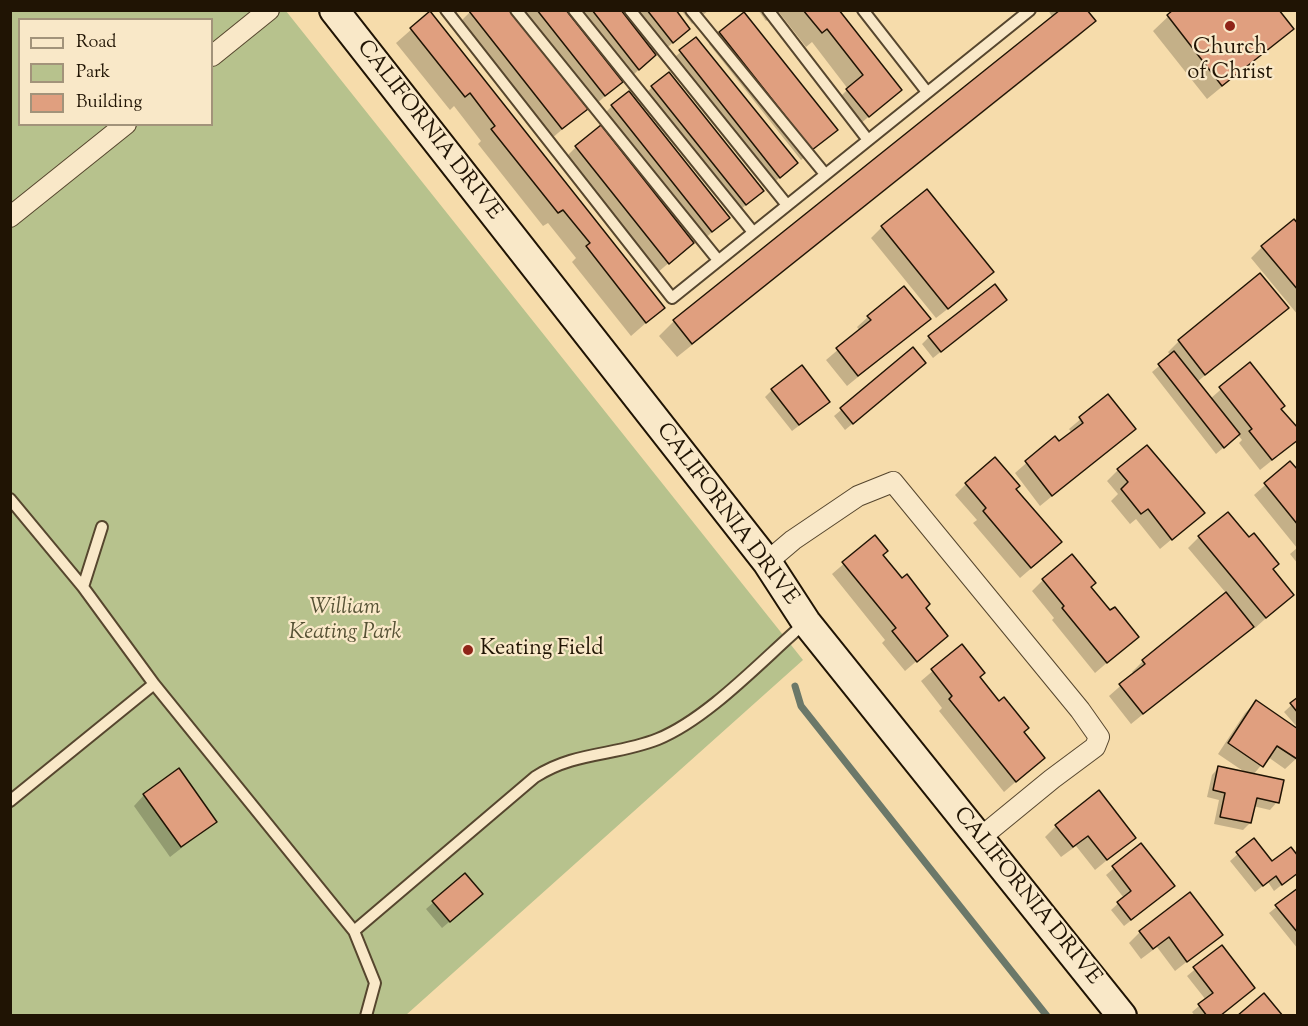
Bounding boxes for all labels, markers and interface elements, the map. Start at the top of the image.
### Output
legend [18,18,213,126]
marker: Church of Christ [1223,19,1237,33]
text: Road [76,30,116,56]
street label: CALIFORNIA DRIVE [350,36,506,226]
place label: Church of Christ [1187,36,1273,88]
text: Park [76,60,110,86]
text: Building [76,90,142,116]
street label: CALIFORNIA DRIVE [649,419,803,611]
park label: William Keating Park [289,596,401,648]
place label: Keating Field [480,637,604,663]
marker: Keating Field [461,643,475,657]
street label: CALIFORNIA DRIVE [946,803,1106,991]

